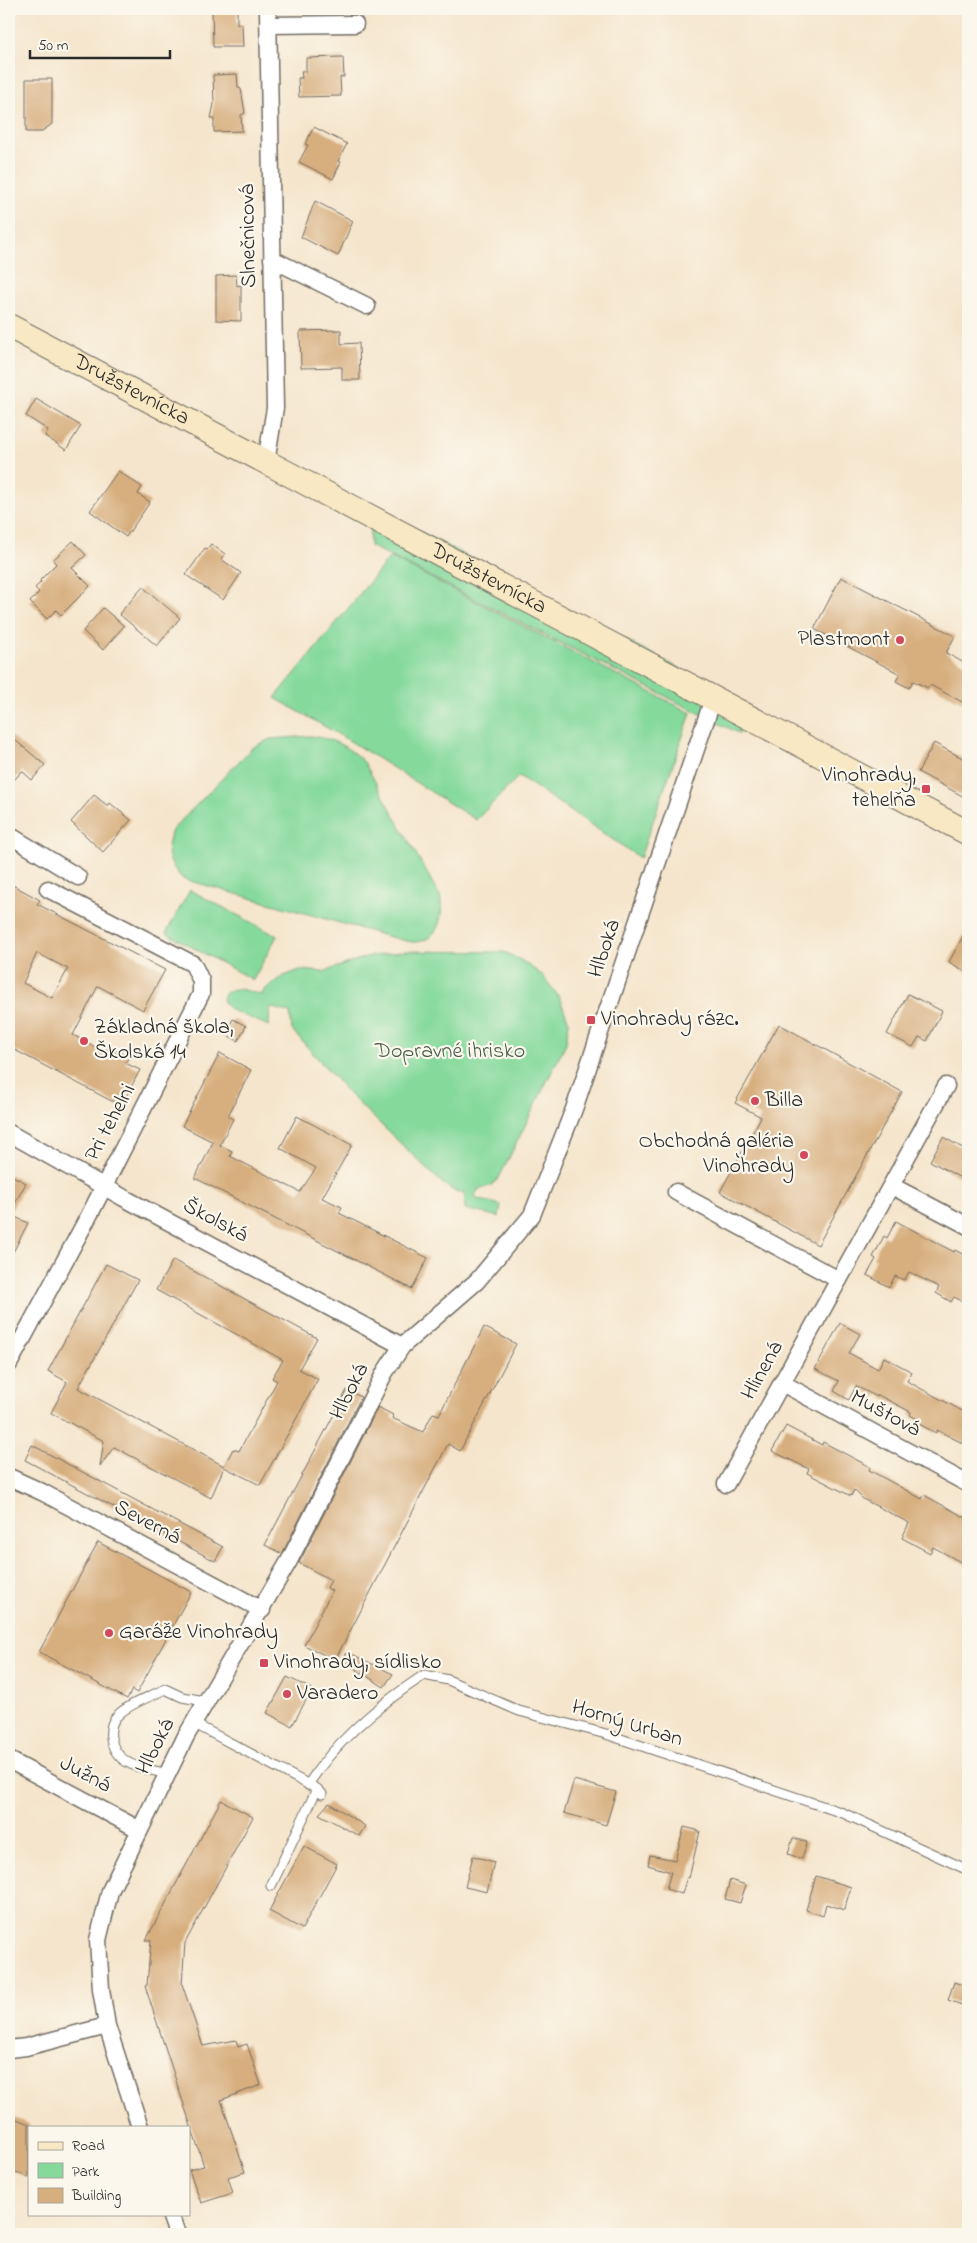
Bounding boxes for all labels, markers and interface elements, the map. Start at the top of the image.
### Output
scale bar [30,28,170,60]
text: 50 m [38,35,69,57]
street label: Slnečnicová [232,184,266,288]
street label: Družstevnícka [66,346,195,435]
street label: Družstevnícka [423,535,552,623]
place label: Plastmont [798,624,891,656]
marker: Plastmont [894,634,906,646]
place label: Vinohrady, tehelňa [820,760,916,817]
marker: Vinohrady, tehelňa [920,783,932,795]
street label: Hlboká [580,916,630,982]
place label: Vinohrady rázc. [600,1004,739,1037]
place label: Základná škola, Školská 14 [94,1012,234,1069]
marker: Vinohrady rázc. [585,1014,597,1026]
marker: Základná škola, Školská 14 [78,1035,90,1047]
park label: Dopravné ihrisko [374,1036,525,1068]
street label: Pri tehelni [77,1079,145,1167]
place label: Billa [764,1085,803,1117]
marker: Billa [749,1095,761,1107]
place label: Obchodná galéria Vinohrady [638,1126,794,1184]
marker: Obchodná galéria Vinohrady [798,1149,810,1161]
street label: Školská [176,1190,254,1252]
street label: Hlinená [734,1336,792,1406]
street label: Hlboká [322,1358,378,1426]
street label: Muštová [844,1382,926,1446]
street label: Severná [108,1492,186,1554]
place label: Garáže Vinohrady [119,1617,278,1650]
marker: Garáže Vinohrady [103,1627,115,1639]
place label: Vinohrady, sídlisko [273,1647,442,1680]
marker: Vinohrady, sídlisko [258,1657,270,1669]
place label: Varadero [296,1678,378,1710]
marker: Varadero [281,1688,293,1700]
street label: Horný Urban [567,1692,687,1757]
street label: Hlboká [128,1713,184,1781]
street label: Južná [53,1748,117,1802]
legend [28,2126,190,2216]
text: Road [72,2135,105,2157]
text: Park [72,2161,100,2183]
text: Building [71,2185,121,2208]

